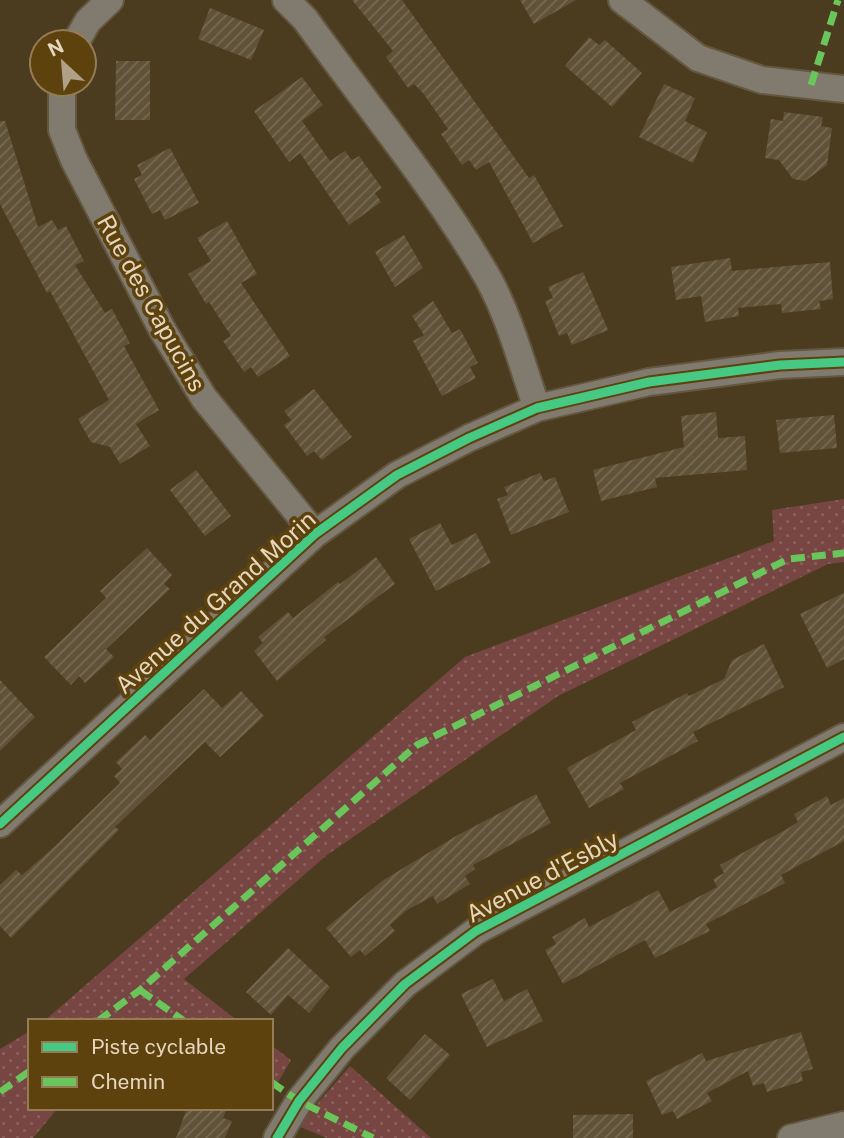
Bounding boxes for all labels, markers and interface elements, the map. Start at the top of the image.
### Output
north arrow [28,28,98,98]
text: N [44,35,67,61]
street label: Rue des Capucins [92,210,212,396]
street label: Avenue du Grand Morin [109,505,321,699]
street label: Avenue d'Esbly [461,824,623,928]
legend [28,1019,273,1110]
text: Piste cyclable [91,1034,226,1059]
text: Chemin [91,1069,165,1094]

